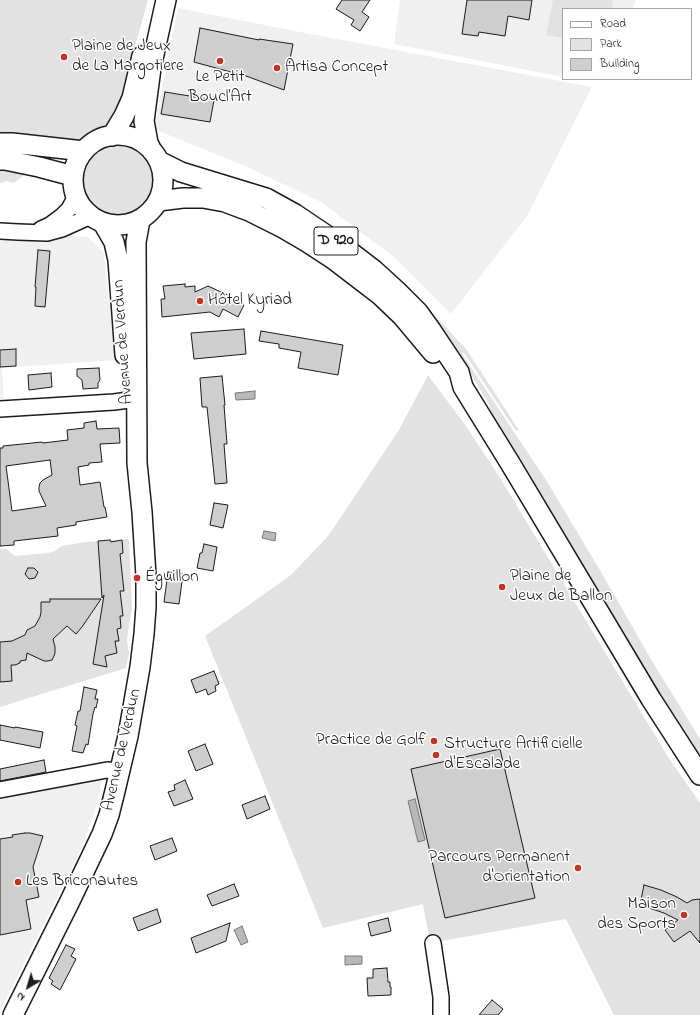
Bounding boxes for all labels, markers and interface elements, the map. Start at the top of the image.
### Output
legend [562,8,692,80]
text: Road [600,15,626,33]
text: Park [600,35,622,53]
place label: Plaine de Jeux de La Margotiere [72,37,184,77]
marker: Plaine de Jeux de La Margotiere [59,52,69,62]
text: Building [600,55,639,73]
marker: Le Petit Boucl’Art [215,56,225,66]
place label: Artisa Concept [285,58,388,78]
marker: Artisa Concept [272,63,282,73]
place label: Le Petit Boucl’Art [188,68,252,108]
road number: D 920 [314,227,358,255]
street label: Avenue de Verdun [109,279,139,405]
place label: Hôtel Kyriad [208,291,292,311]
marker: Hôtel Kyriad [195,296,205,306]
place label: Plaine de Jeux de Ballon [510,567,612,607]
place label: Éguillon [145,568,199,588]
marker: Éguillon [132,573,142,583]
marker: Plaine de Jeux de Ballon [497,582,507,592]
street label: Avenue de Verdun [99,687,147,813]
place label: Practice de Golf [316,731,426,751]
place label: Structure Artificielle d'Escalade [444,735,583,775]
marker: Practice de Golf [429,736,439,746]
marker: Structure Artificielle d'Escalade [431,750,441,760]
place label: Parcours Permanent d'Orientation [428,848,570,888]
marker: Parcours Permanent d'Orientation [573,863,583,873]
place label: Les Briconautes [26,872,138,892]
marker: Les Briconautes [13,877,23,887]
place label: Maison des Sports [597,895,676,935]
marker: Maison des Sports [679,910,689,920]
north arrow [8,967,48,1007]
text: N [13,988,28,1005]

